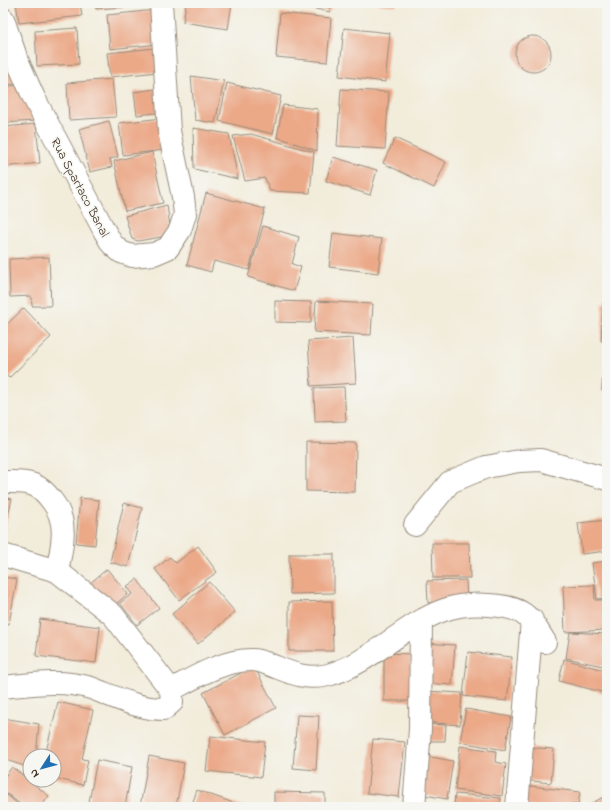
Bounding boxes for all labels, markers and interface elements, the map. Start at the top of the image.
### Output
street label: Rua Spartaco Banal [45,135,114,241]
north arrow [22,748,62,788]
text: N [26,766,43,781]

